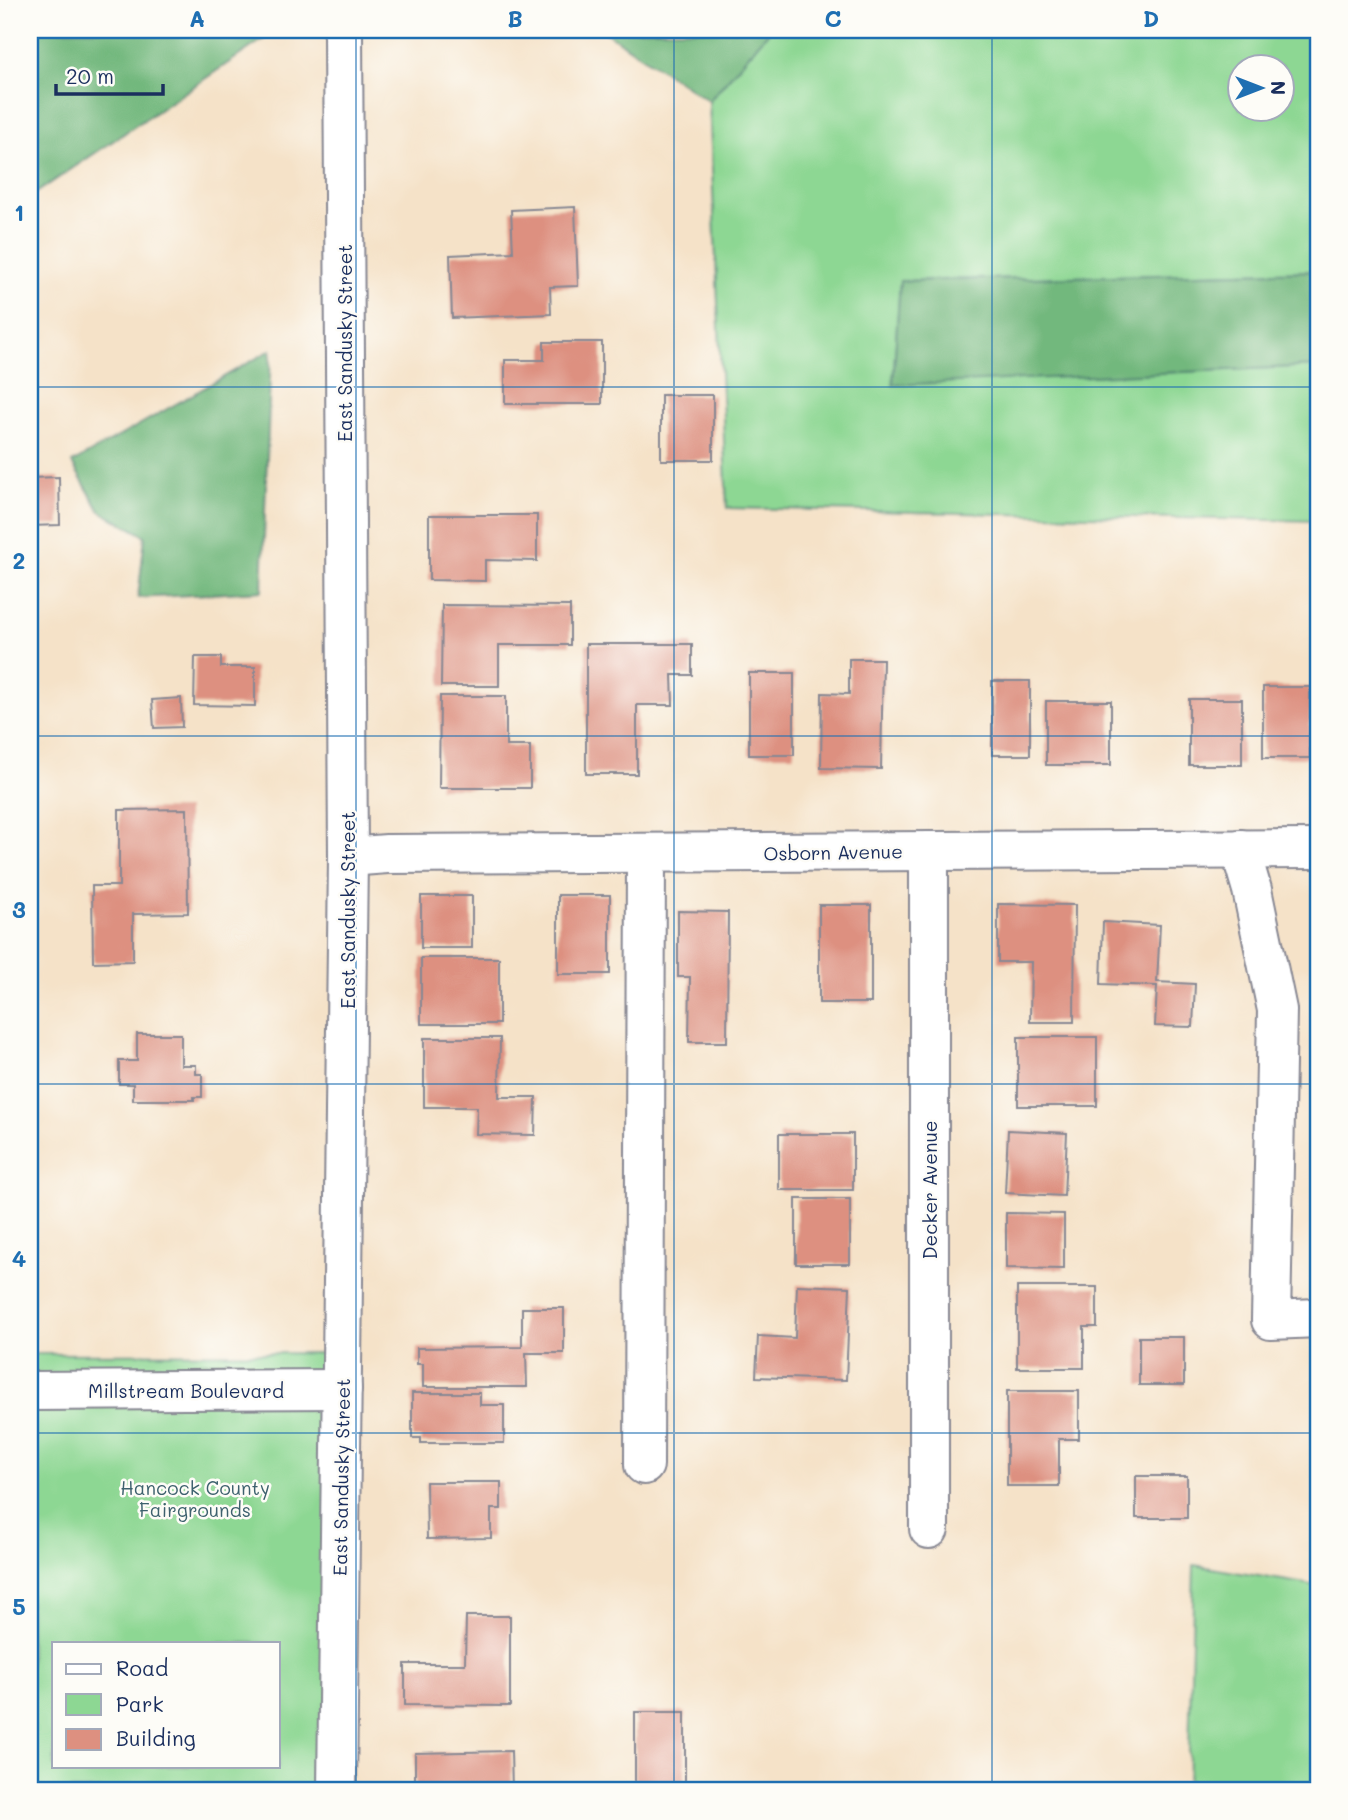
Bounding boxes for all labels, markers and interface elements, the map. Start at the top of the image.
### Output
text: A [189,3,205,33]
text: B [507,3,523,33]
text: C [824,3,842,33]
text: D [1143,3,1159,33]
scale bar [56,52,163,96]
north arrow [1226,52,1296,122]
text: 20 m [66,62,114,89]
text: N [1266,81,1291,95]
text: 1 [14,197,24,227]
street label: East Sandusky Street [332,244,357,442]
text: 2 [13,545,25,575]
street label: East Sandusky Street [335,811,360,1009]
street label: Osborn Avenue [763,838,903,866]
text: 3 [12,894,26,924]
street label: Decker Avenue [917,1120,942,1260]
text: 4 [12,1243,26,1273]
street label: Millstream Boulevard [88,1378,284,1403]
street label: East Sandusky Street [327,1378,355,1576]
park label: Hancock County Fairgrounds [120,1475,270,1522]
text: 5 [12,1591,26,1621]
legend [52,1642,280,1768]
text: Road [116,1654,168,1681]
text: Park [116,1690,164,1717]
text: Building [116,1724,196,1751]

